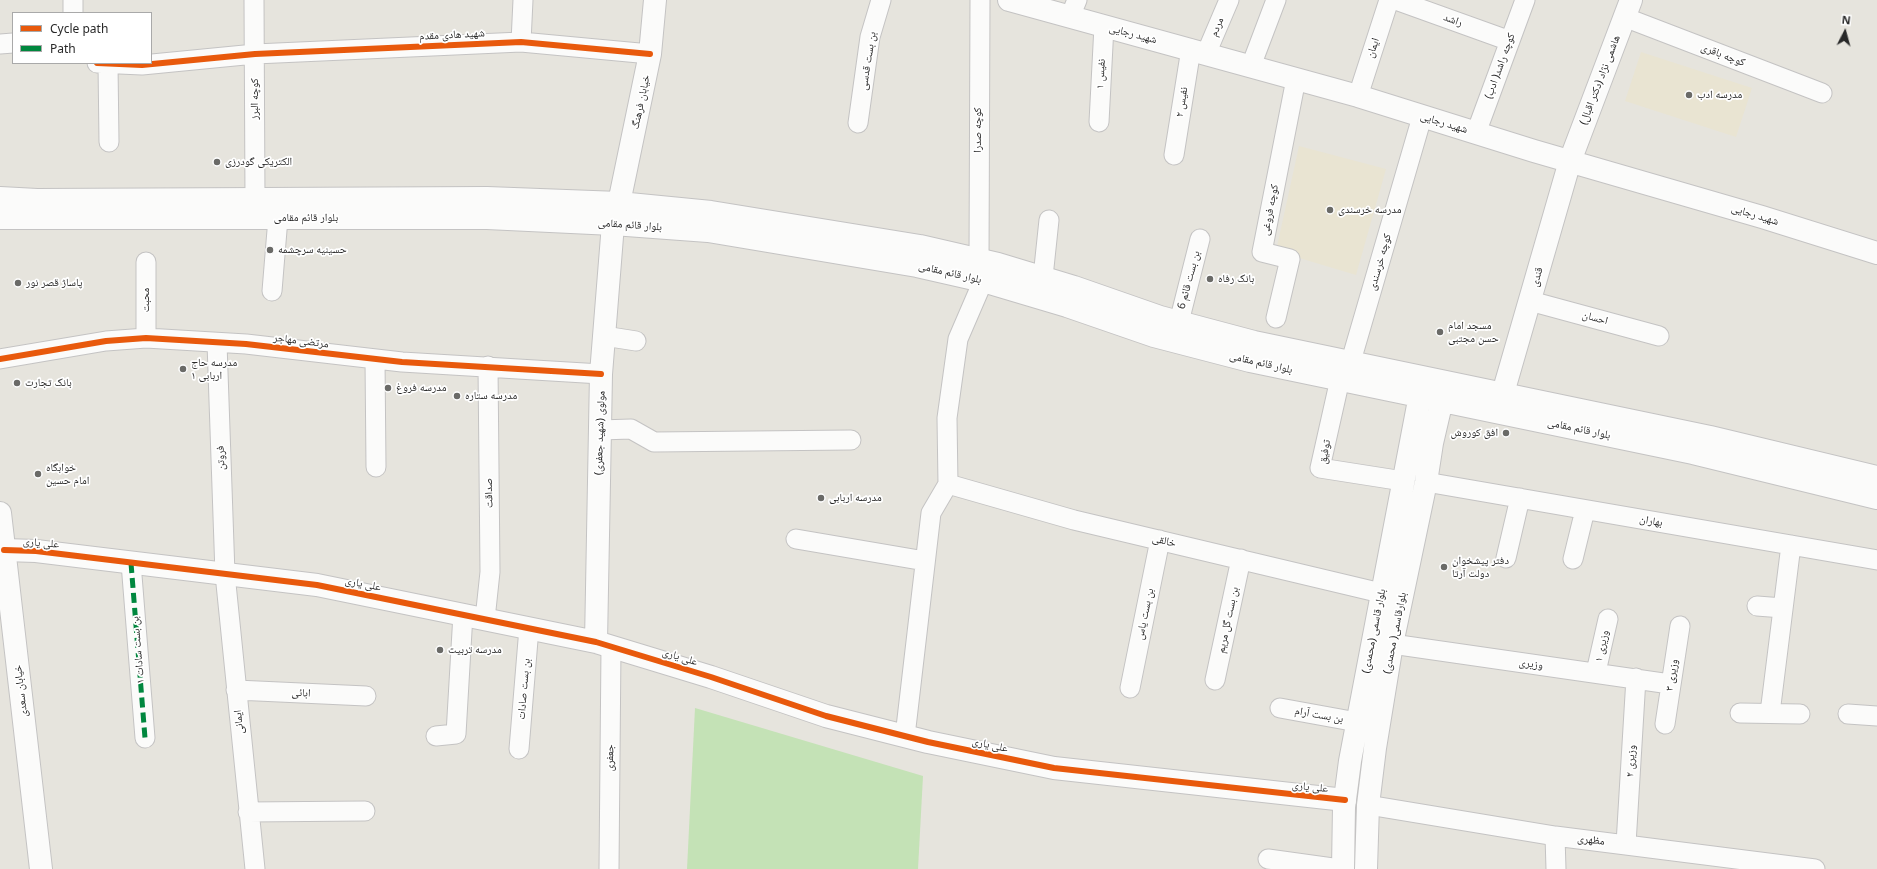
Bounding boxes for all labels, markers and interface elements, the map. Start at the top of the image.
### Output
street label: راشد [1442,10,1464,30]
legend [12,12,152,64]
north arrow [1825,12,1865,52]
text: N [1841,12,1852,27]
street label: مردم [1207,16,1227,38]
text: Cycle path [50,20,108,37]
street label: شهید رجایی [1108,21,1158,47]
street label: شهید هادی مقدم [419,27,485,43]
street label: بن بست قدسی [857,31,879,91]
street label: کوچه راشد( ادب) [1482,31,1518,101]
street label: هاشمی نژاد (دکتر اقبال) [1577,33,1623,127]
street label: ایمان [1364,36,1382,60]
text: Path [50,40,76,57]
street label: کوچه باقری [1699,41,1747,69]
street label: نفیس ‍۱ [1094,59,1108,89]
street label: خیابان فرهنگ [629,74,653,130]
street label: کوچه البرز [248,78,262,120]
street label: نفیس ۲ [1173,86,1191,118]
place label: مدرسه ادب [1697,88,1742,102]
marker: مدرسه ادب [1684,90,1694,100]
street label: کوچه صدرا [971,107,985,153]
street label: شهید رجایی [1419,110,1469,136]
place label: الکتریکی گودرزی [225,155,292,169]
marker: الکتریکی گودرزی [212,157,222,167]
street label: کوچه فروغی [1259,183,1281,237]
street label: شهید رجایی [1730,202,1780,228]
place label: مدرسه خرسندی [1338,203,1401,217]
marker: مدرسه خرسندی [1325,205,1335,215]
street label: بلوار قائم مقامی [274,211,338,225]
street label: بلوار قائم مقامی [597,216,663,234]
street label: کوچه خرسندی [1366,232,1394,292]
place label: حسینیه سرچشمه [278,243,347,257]
marker: حسینیه سرچشمه [265,245,275,255]
street label: بن بست قائم 6 [1175,249,1203,311]
street label: بلوار قائم مقامی [917,259,983,287]
street label: قندی [1528,266,1546,288]
place label: بانک رفاه [1218,272,1254,286]
marker: بانک رفاه [1205,274,1215,284]
place label: پاساژ قصر نور [26,276,83,290]
marker: پاساژ قصر نور [13,278,23,288]
street label: محبت [139,288,153,312]
street label: احسان [1581,308,1609,328]
place label: مسجد امام حسن مجتبی [1448,319,1499,345]
marker: مسجد امام حسن مجتبی [1435,327,1445,337]
street label: مرتضی مهاجر [273,331,329,351]
street label: بلوار قائم مقامی [1228,349,1294,377]
place label: مدرسه حاج اربابی ۱ [191,356,237,382]
marker: مدرسه حاج اربابی ۱ [178,364,188,374]
place label: بانک تجارت [25,376,72,390]
marker: بانک تجارت [12,378,22,388]
place label: مدرسه فروغ [396,381,446,395]
marker: مدرسه فروغ [383,383,393,393]
place label: مدرسه ستاره [465,389,517,403]
marker: مدرسه ستاره [452,391,462,401]
street label: مولوی (شهید جعفری) [592,391,608,475]
street label: بلوار قائم مقامی [1546,416,1612,442]
place label: افق کوروش [1451,426,1498,440]
marker: افق کوروش [1501,428,1511,438]
street label: توفیق [1317,439,1333,465]
street label: فروتن [214,446,228,470]
place label: خوابگاه امام حسین [46,461,89,487]
marker: خوابگاه امام حسین [33,469,43,479]
street label: صداقت [482,478,496,508]
place label: مدرسه اربابی [829,491,882,505]
marker: مدرسه اربابی [816,493,826,503]
street label: بهاران [1638,512,1664,530]
street label: خالقی [1151,532,1177,550]
street label: علی یاری [22,535,60,551]
place label: دفتر پیشخوان دولت آرتا [1452,554,1509,580]
marker: دفتر پیشخوان دولت آرتا [1439,562,1449,572]
street label: علی یاری [344,574,382,594]
street label: بن بست گل مریم [1215,586,1241,654]
street label: بن بست یاس [1133,587,1157,641]
street label: بلوار قاسمی (محمدی) [1359,588,1389,674]
street label: بلوارقاسمی( محمدی) [1381,591,1409,675]
street label: بن بست سادات ۱ [128,616,148,684]
street label: وزیری ۱ [1592,629,1612,663]
place label: مدرسه تربیت [448,643,502,657]
marker: مدرسه تربیت [435,645,445,655]
street label: علی یاری [661,645,699,669]
street label: وزیری [1518,656,1544,672]
street label: بن بست صادات [515,658,533,720]
street label: وزیری ۳ [1663,658,1681,692]
street label: خیابان سعدی [11,664,31,718]
street label: ابائی [291,686,311,700]
street label: بن بست آرام [1294,704,1344,726]
street label: ایمانی [231,709,247,735]
street label: علی یاری [971,735,1009,755]
street label: جعفری [603,744,617,772]
street label: وزیری ۲ [1624,745,1638,777]
street label: علی یاری [1291,779,1329,795]
street label: مظهری [1577,832,1605,848]

